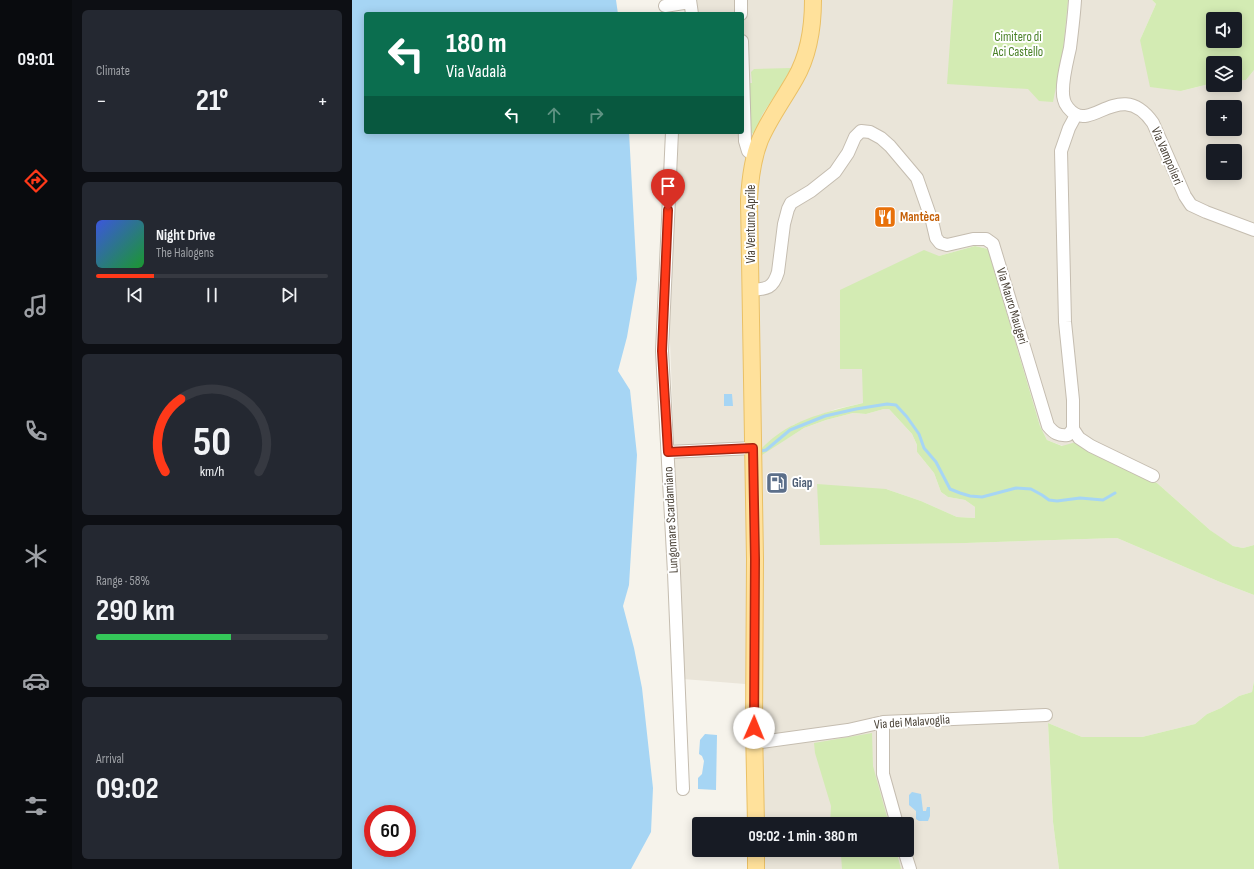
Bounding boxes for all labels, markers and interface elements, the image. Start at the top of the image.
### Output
map controls [1206,12,1242,180]
button: sound [1206,12,1242,48]
text: 180 m [446,27,506,60]
icon: left [380,28,432,80]
park label: Cimitero di Aci Castello [992,29,1043,60]
text: 09:01 [18,49,54,70]
button: layers [1206,56,1242,92]
text: Via Vadalà [446,61,506,82]
text: Climate [96,63,130,79]
text: 21° [196,83,228,119]
text: − [96,88,107,115]
text: + [317,88,328,115]
button: + [1206,100,1242,136]
icon: left [501,104,523,126]
icon: ahead [543,104,565,126]
icon: right [585,104,607,126]
street label: Via Vampolieri [1148,125,1186,187]
button: − [1206,144,1242,180]
icon: directions [22,167,50,195]
pin [651,169,685,210]
icon: arrive [657,175,679,197]
street label: Via Ventuno Aprile [743,184,759,264]
restaurant icon: Mantèca [872,204,898,230]
place label: Mantèca [900,209,940,225]
text: Night Drive [156,226,215,245]
text: The Halogens [156,245,214,261]
street label: Via Mauro Maugeri [993,266,1031,346]
icon: previous [124,284,146,306]
icon: pause [201,284,223,306]
icon: next [278,284,300,306]
icon: music [22,292,50,320]
icon: phone [22,417,50,445]
text: 50 [193,418,231,467]
text: km/h [200,463,224,480]
street label: Lungomare Scardamiano [660,466,682,574]
fuel station icon: Giap [764,470,790,496]
place label: Giap [792,475,813,491]
icon: climate [22,542,50,570]
text: Range · 58% [96,573,150,589]
text: 290 km [96,593,175,629]
icon: car [22,667,50,695]
position arrow [733,707,775,749]
street label: Via dei Malavoglia [873,711,951,733]
text: Arrival [96,751,124,767]
text: 09:02 [96,771,159,807]
icon: filters [22,792,50,820]
speed limit sign: 60 [364,805,416,857]
text: 09:02 · 1 min · 380 m [749,827,857,846]

